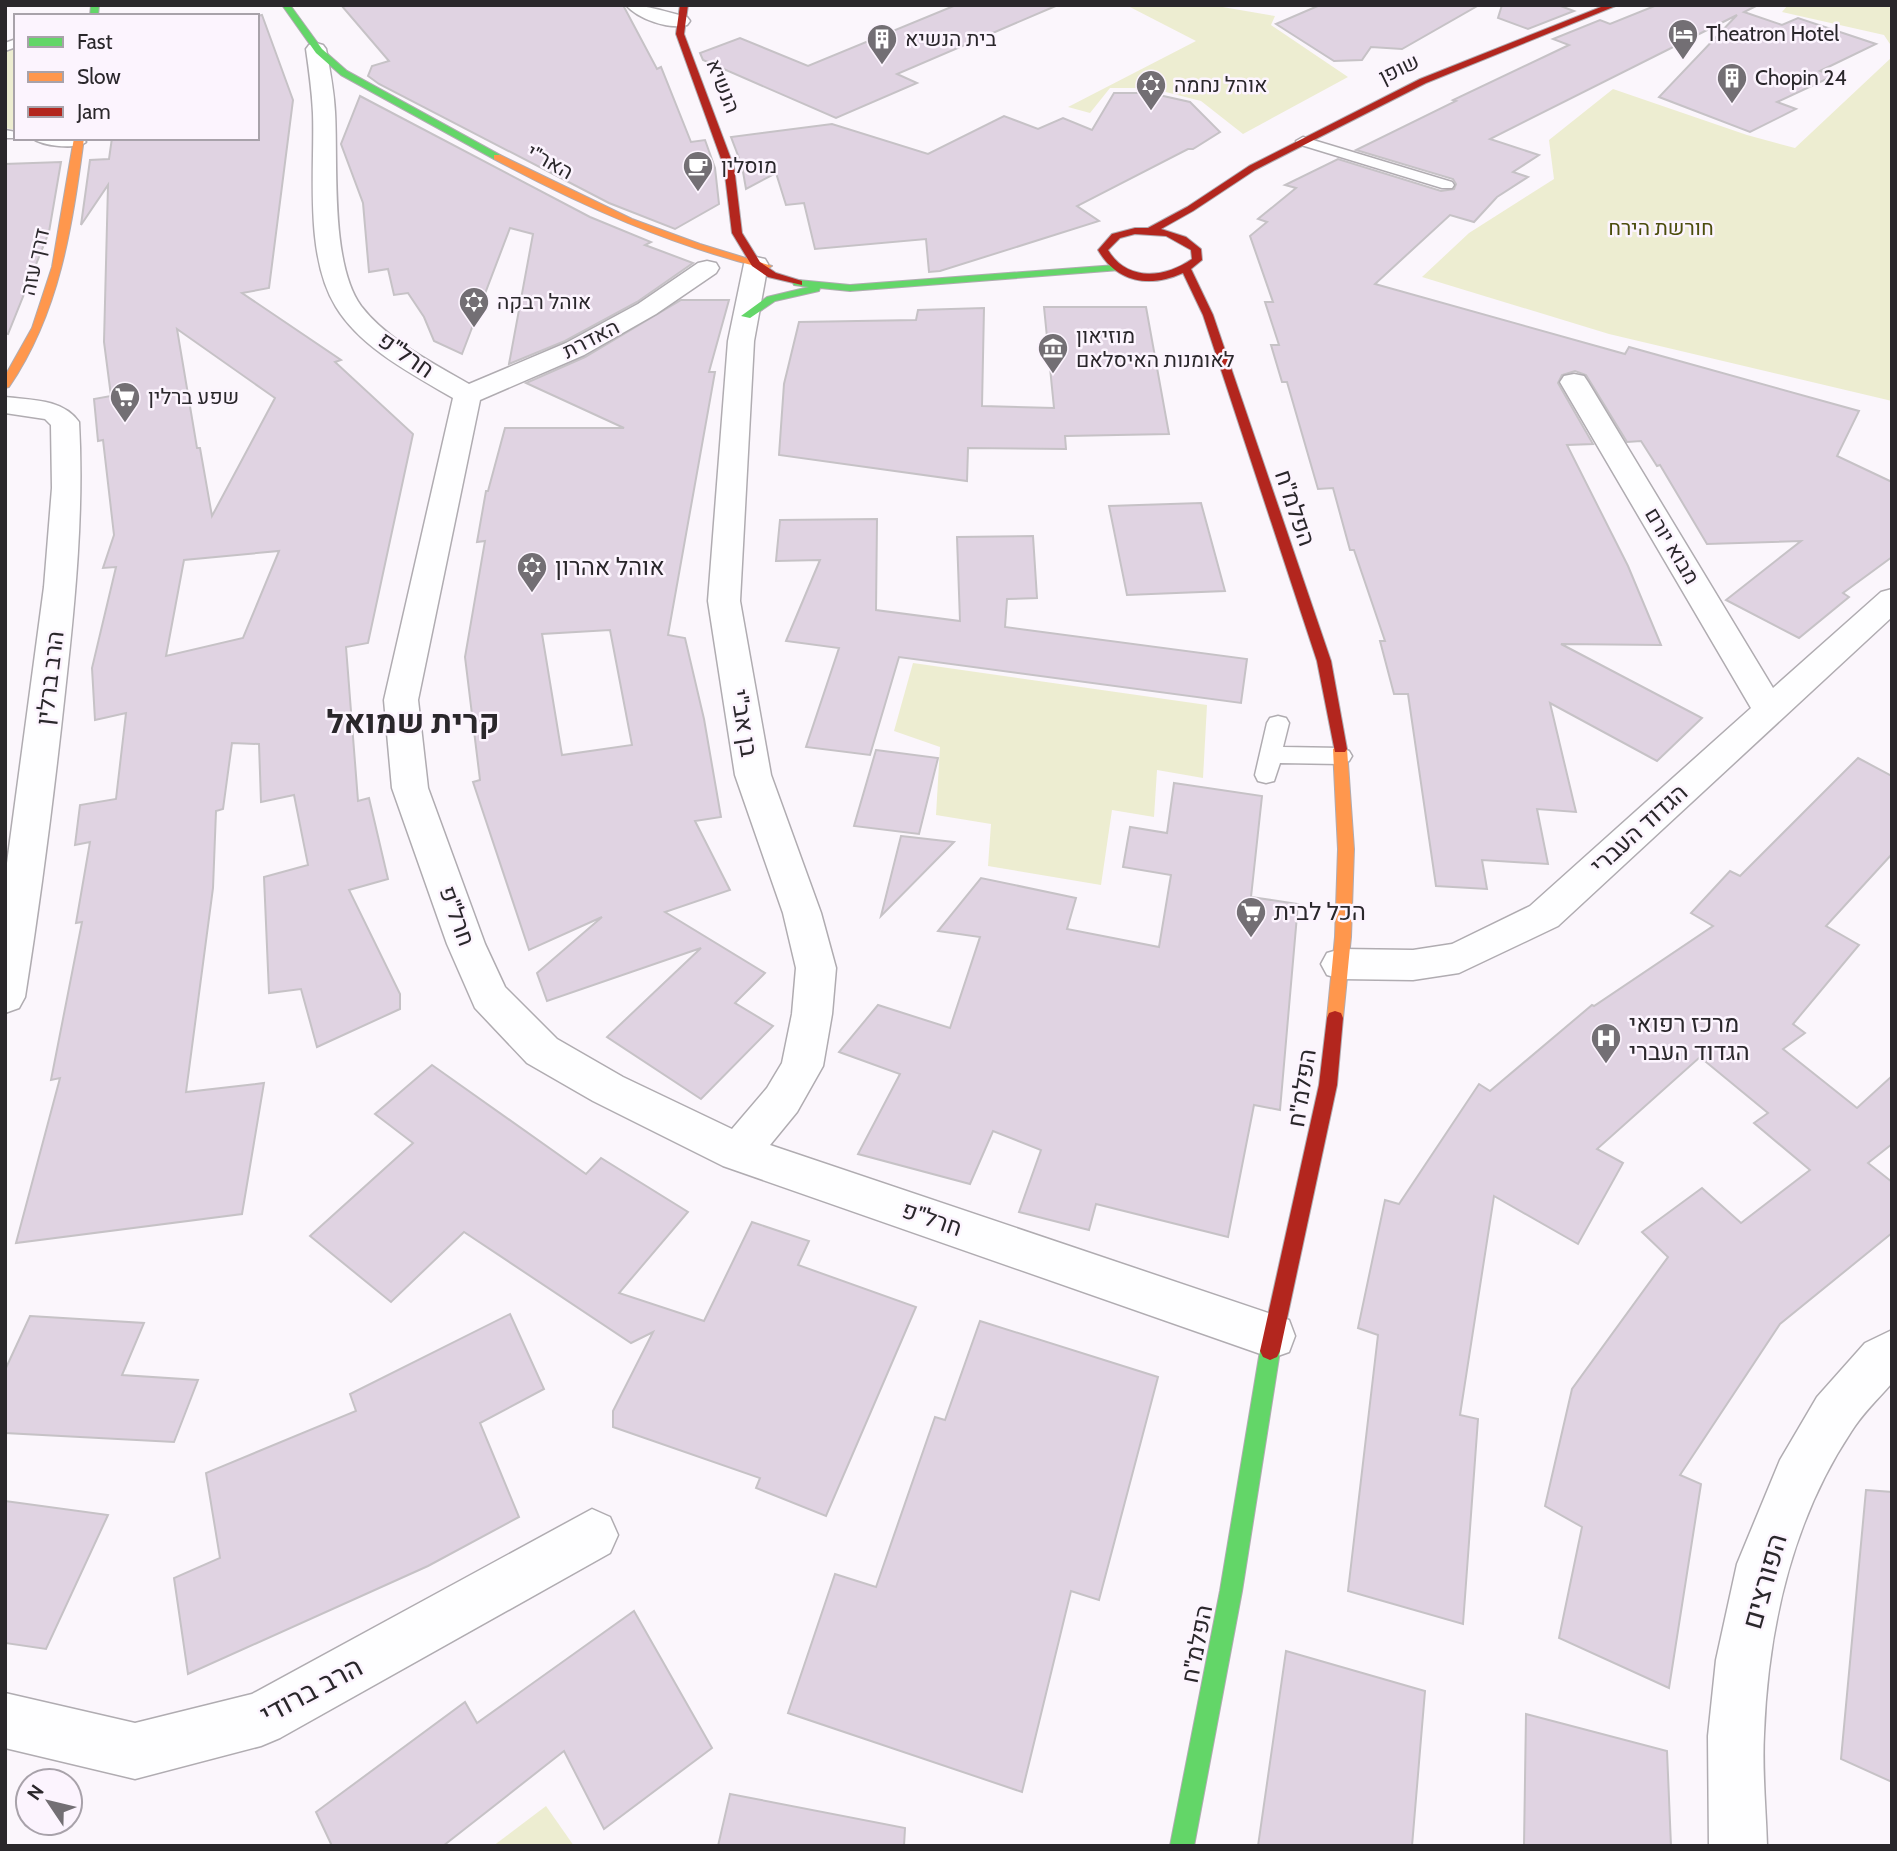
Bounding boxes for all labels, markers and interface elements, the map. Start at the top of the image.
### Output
legend [14,14,259,140]
hotel icon: Theatron Hotel [1666,17,1700,61]
place label: Theatron Hotel [1706,21,1839,46]
building icon: בית הנשיא [865,22,899,66]
place label: בית הנשיא [905,26,997,51]
text: Fast [77,29,113,54]
street label: שופן [1374,48,1423,89]
street label: הנשיא [701,55,746,117]
building icon: Chopin 24 [1715,61,1749,105]
text: Slow [77,64,121,89]
place label: Chopin 24 [1755,65,1847,90]
synagogue icon: אוהל נחמה [1134,68,1168,112]
place label: אוהל נחמה [1174,72,1268,97]
text: Jam [76,99,111,124]
street label: האר"י [523,139,578,184]
cafe icon: מוסלין [681,149,715,193]
place label: מוסלין [721,153,777,178]
park label: חורשת הירח [1608,215,1714,240]
street label: דרך עזה [15,226,54,298]
synagogue icon: אוהל רבקה [457,285,491,329]
place label: אוהל רבקה [497,289,591,314]
street label: האדרת [558,314,623,363]
place label: מוזיאון לאומנות האיסלאם [1076,323,1235,372]
street label: חרל"פ [373,325,440,384]
museum icon: מוזיאון לאומנות האיסלאם [1036,331,1070,375]
supermarket icon: שפע ברלין [108,380,142,424]
place label: שפע ברלין [148,384,239,409]
street label: הפלמ"ח [1269,466,1322,550]
street label: מבוא יורם [1640,503,1705,589]
synagogue icon: אוהל אהרון [515,550,549,594]
place label: אוהל אהרון [555,552,665,581]
street label: הרב ברלין [29,629,70,727]
street label: בן אב"י [725,687,764,759]
district label: קרית שמואל [327,702,500,741]
street label: הגדוד העברי [1584,778,1693,880]
street label: חרל"פ [433,882,482,950]
supermarket icon: הכל לבית [1234,895,1268,939]
place label: הכל לבית [1274,897,1366,926]
place label: מרכז רפואי הגדוד העברי [1629,1009,1750,1066]
hospital icon: מרכז רפואי הגדוד העברי [1589,1021,1623,1065]
street label: הפלמ"ח [1281,1047,1322,1129]
street label: חרל"פ [898,1195,966,1242]
street label: הפורצים [1734,1529,1794,1633]
street label: הפלמ"ח [1175,1602,1218,1685]
street label: הרב ברודי [254,1649,368,1731]
north arrow [14,1767,84,1837]
text: N [22,1780,49,1805]

